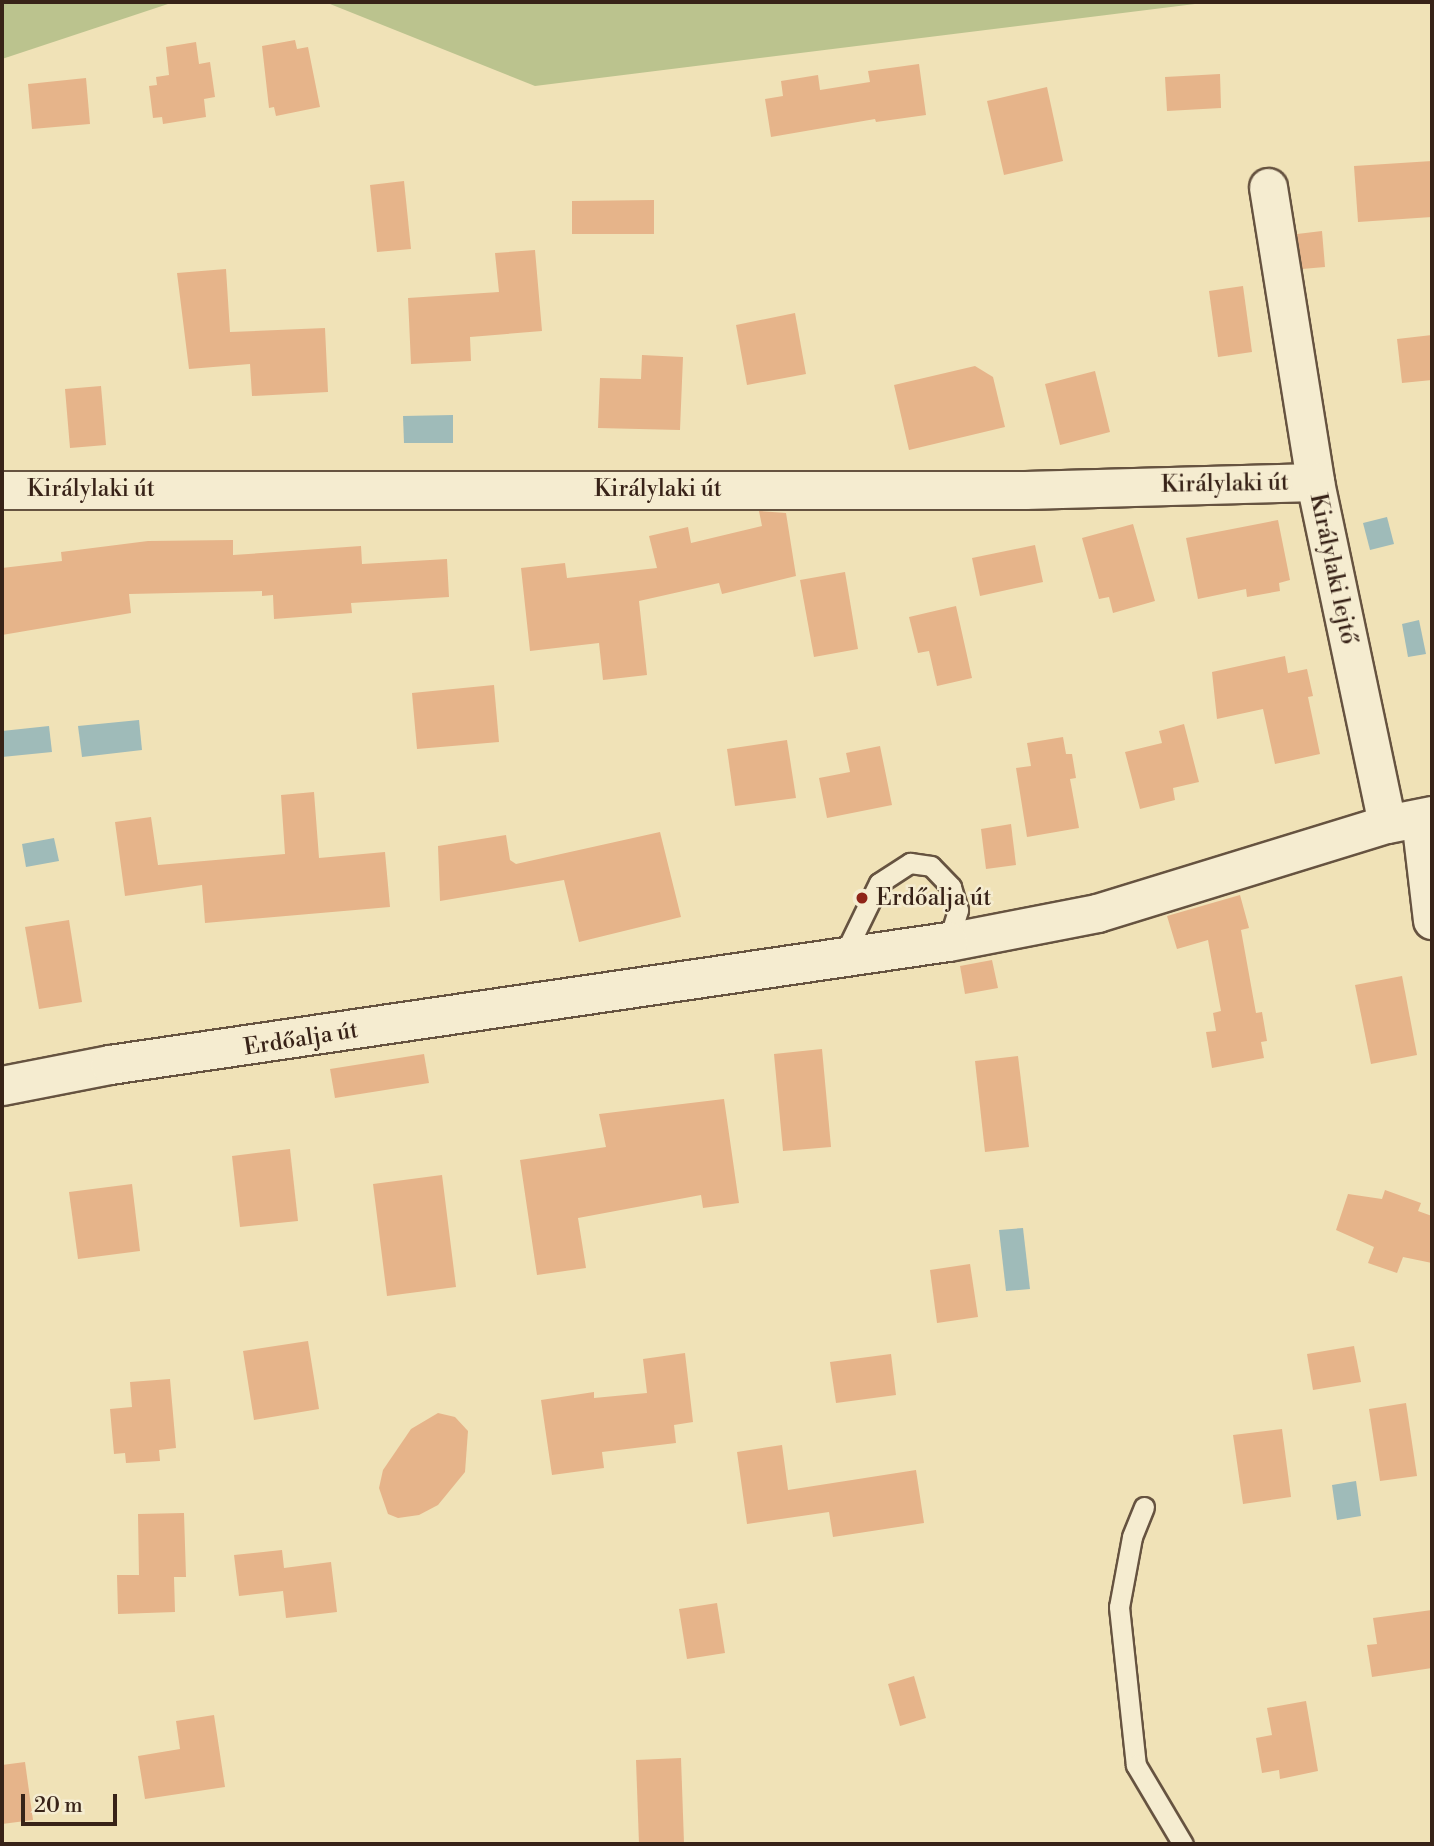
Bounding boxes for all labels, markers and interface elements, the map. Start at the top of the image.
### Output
street label: Királylaki út [1161,469,1289,499]
street label: Királylaki út [27,475,155,503]
street label: Királylaki út [594,475,722,503]
street label: Királylaki lejtő [1304,491,1362,647]
place label: Erdőalja út [876,884,991,912]
marker: Erdőalja út [854,890,870,906]
street label: Erdőalja út [242,1016,360,1062]
scale bar [24,1780,121,1824]
text: 20 m [34,1793,83,1819]

